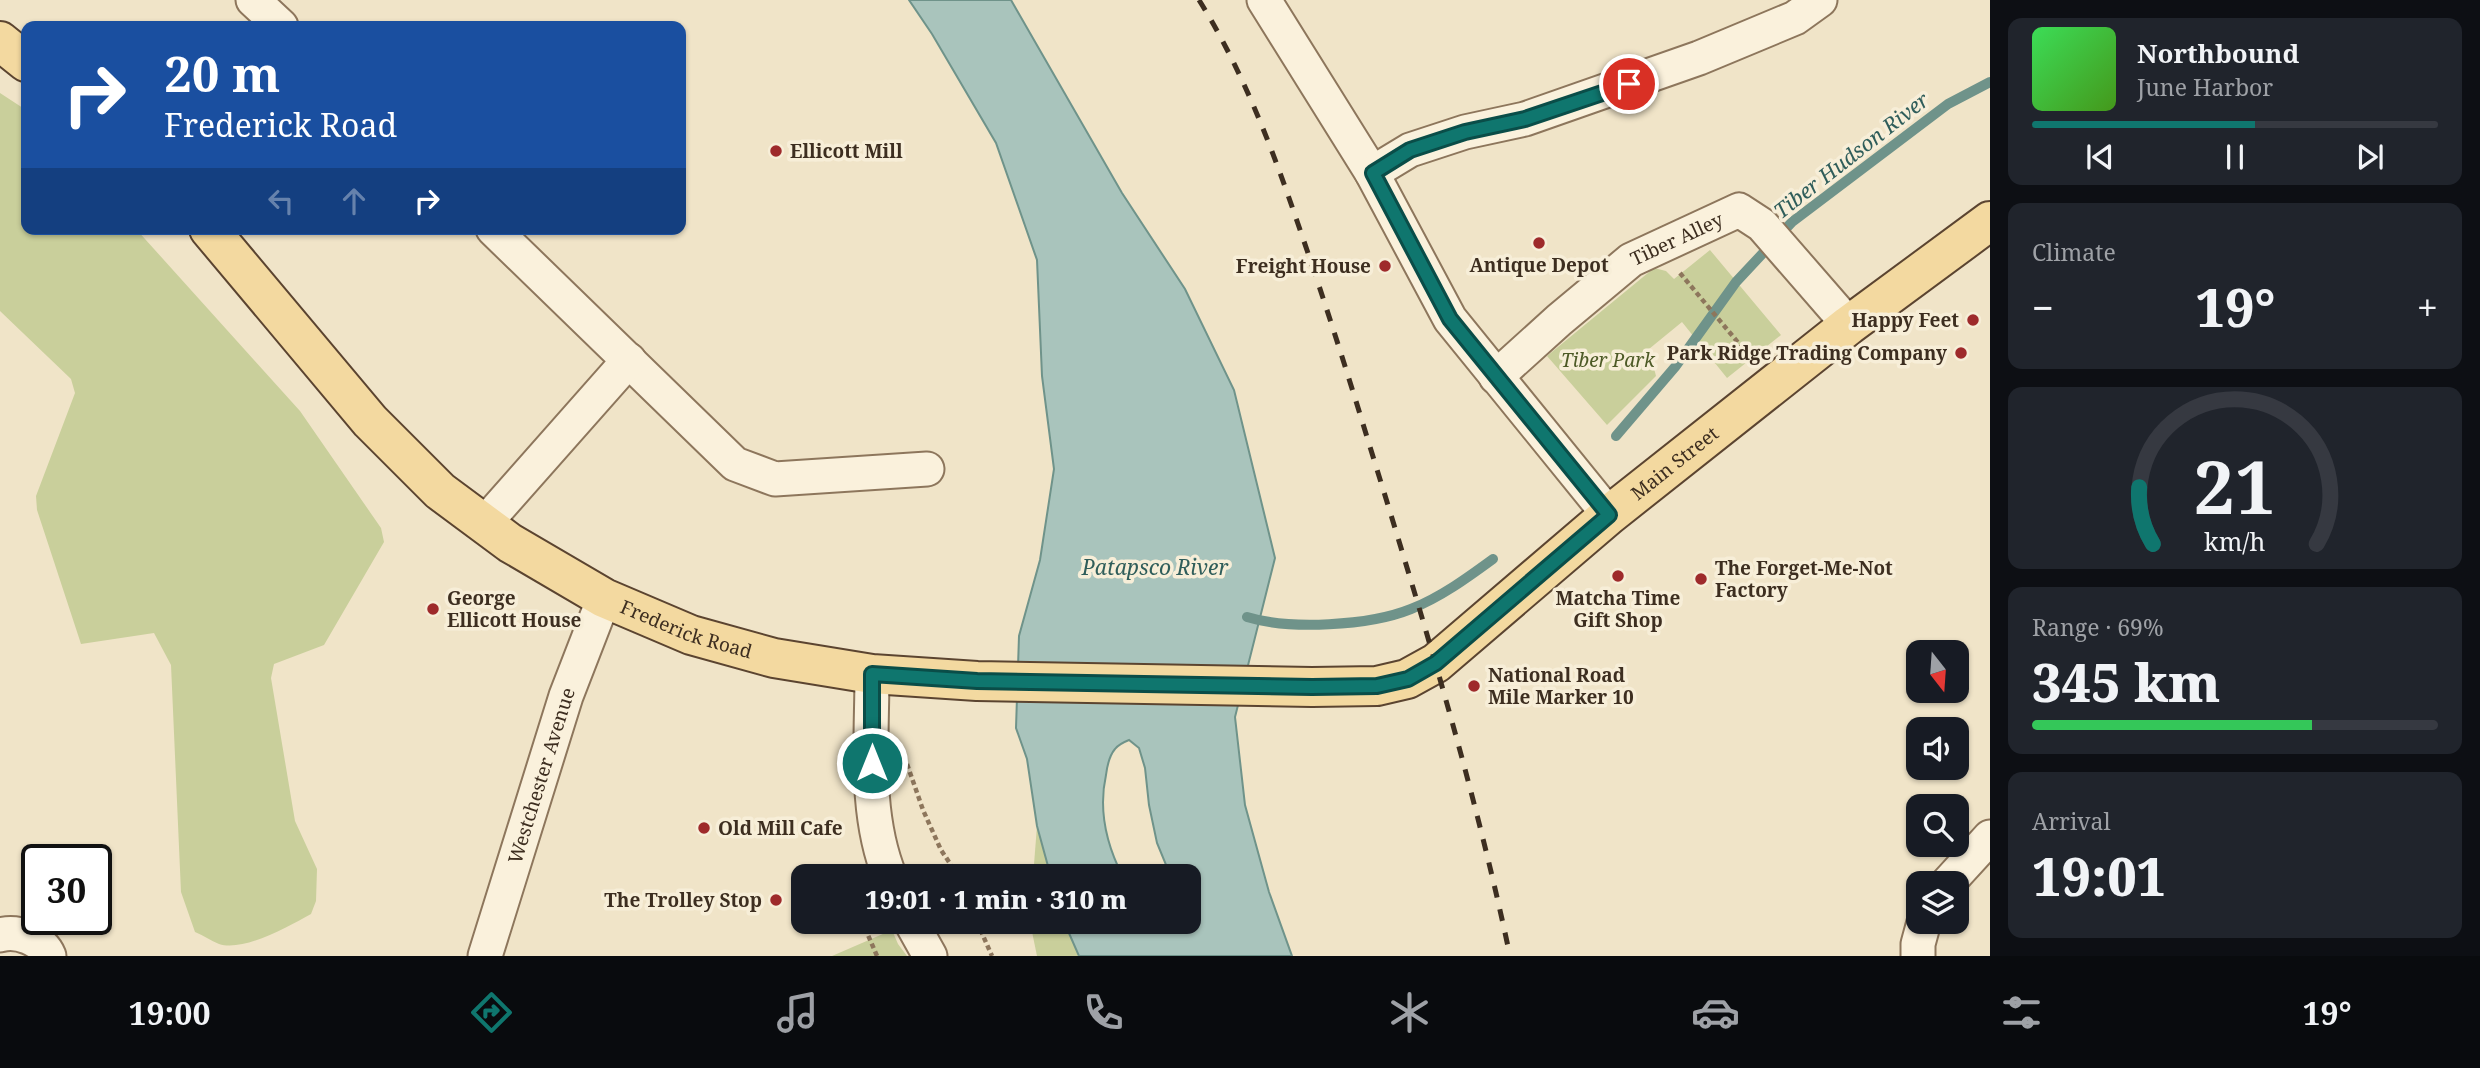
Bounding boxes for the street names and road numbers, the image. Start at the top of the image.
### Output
street label: Tiber Alley [1626,206,1728,272]
street label: Main Street [1625,420,1724,506]
street label: Frederick Road [616,594,756,664]
street label: Westchester Avenue [502,684,581,867]

